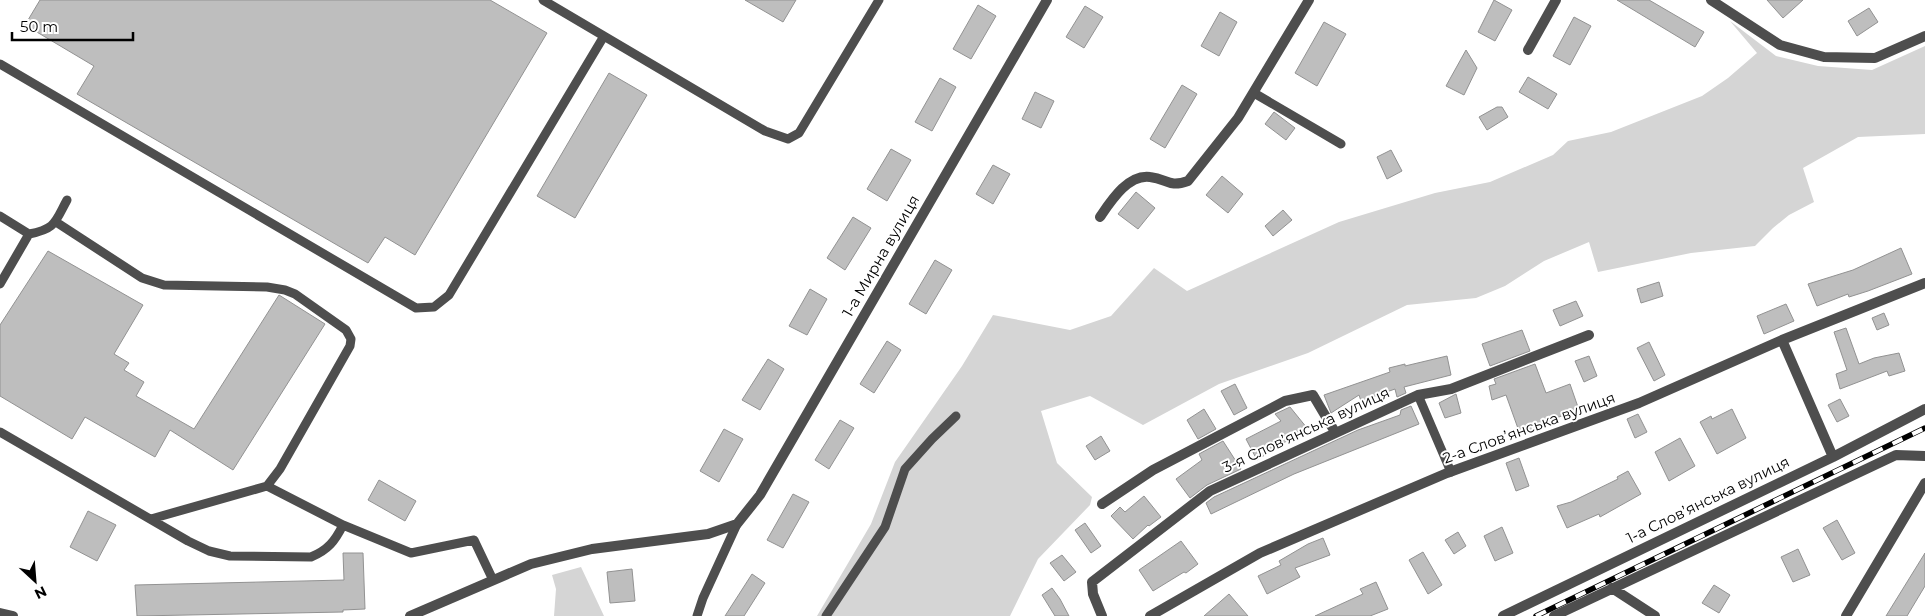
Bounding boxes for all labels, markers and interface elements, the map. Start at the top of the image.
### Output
scale bar [12,10,134,42]
text: 50 m [20,17,58,36]
street label: 1-а Мирна вулиця [838,191,923,320]
street label: 3-я Слов’янська вулиця [1219,382,1392,477]
street label: 2-а Слов’янська вулиця [1440,387,1618,468]
street label: 1-а Слов’янська вулиця [1623,452,1792,547]
north arrow [10,556,60,606]
text: N [32,582,50,603]

